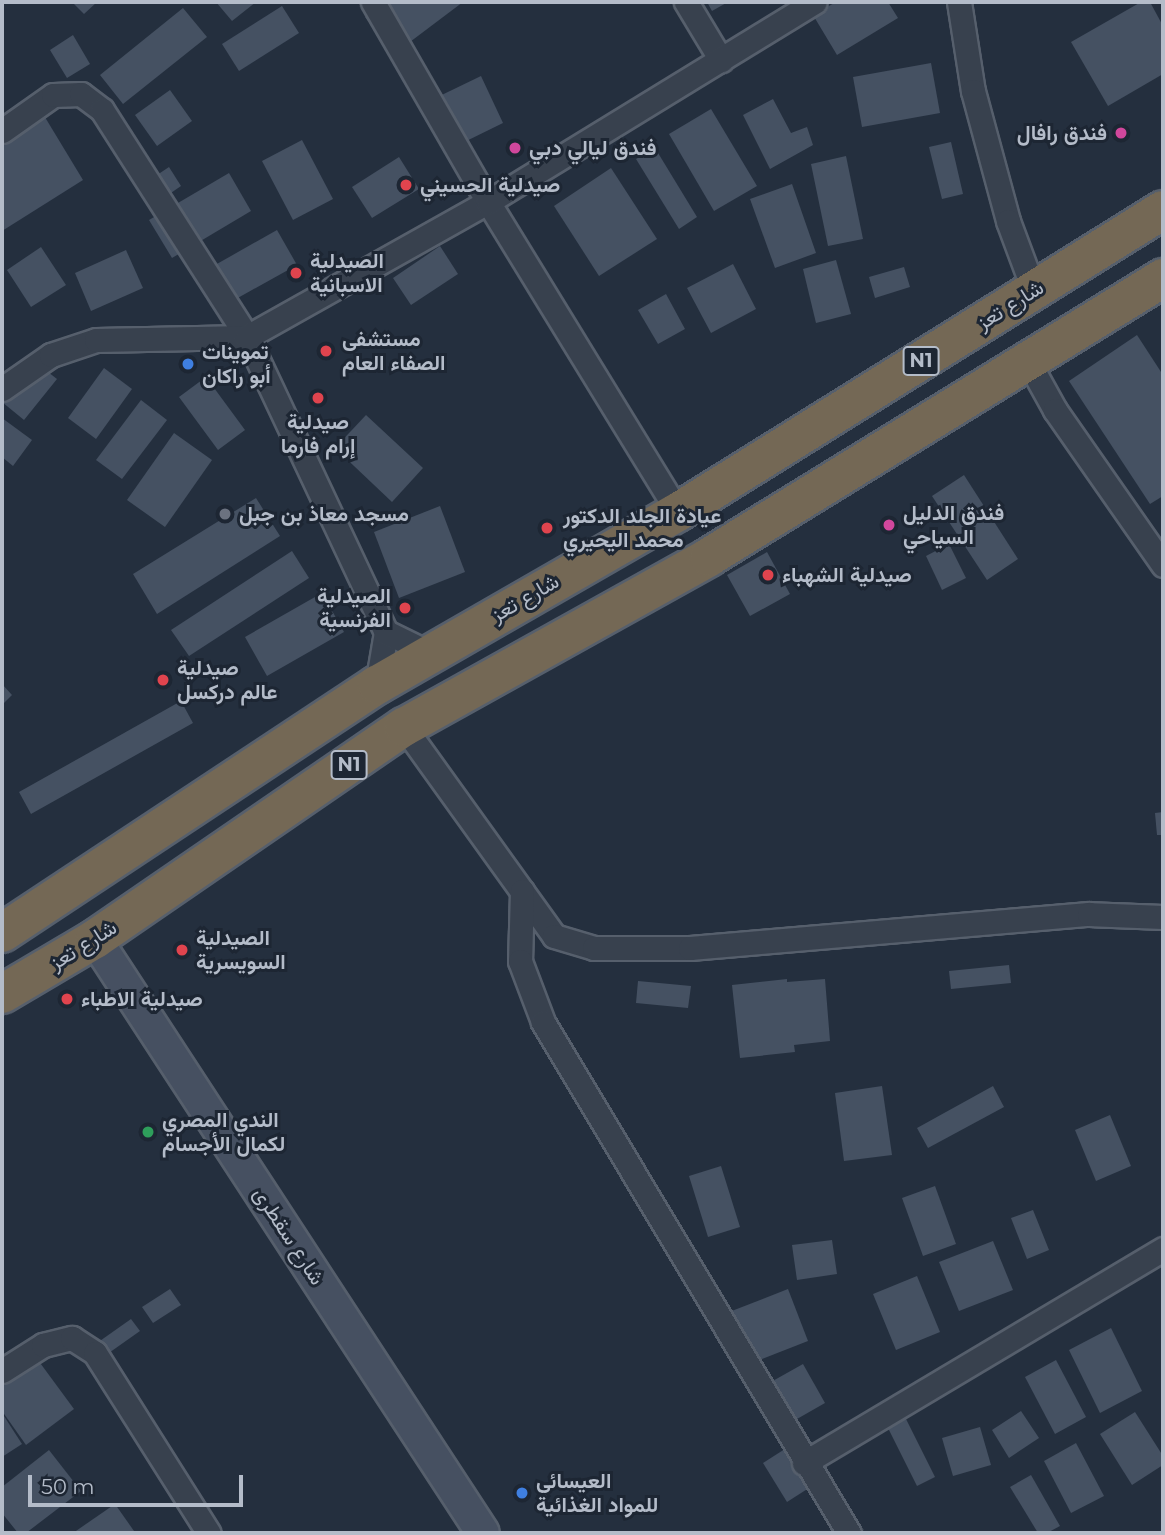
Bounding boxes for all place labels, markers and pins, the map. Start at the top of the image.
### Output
place label: فندق رافال [1017,120,1107,146]
marker: فندق رافال [1113,125,1129,141]
place label: فندق ليالي دبي [529,135,657,161]
marker: فندق ليالي دبي [507,140,523,156]
place label: صيدلية الحسيني [420,172,560,198]
marker: صيدلية الحسيني [398,177,414,193]
place label: الصيدلية الاسبانية [310,248,384,298]
marker: الصيدلية الاسبانية [288,265,304,281]
place label: مستشفى الصفاء العام [342,326,445,376]
place label: تموينات أبو راكان [202,339,271,389]
marker: مستشفى الصفاء العام [316,341,336,361]
marker: تموينات أبو راكان [180,356,196,372]
marker: صيدلية إرام فارما [310,390,326,406]
place label: صيدلية إرام فارما [281,409,355,459]
place label: فندق الدليل السياحي [903,500,1004,550]
place label: مسجد معاذ بن جبل [239,501,409,527]
place label: عيادة الجلد الدكتور محمد اليحيري [563,503,721,553]
marker: مسجد معاذ بن جبل [217,506,233,522]
marker: فندق الدليل السياحي [881,517,897,533]
marker: عيادة الجلد الدكتور محمد اليحيري [537,518,557,538]
place label: صيدلية الشهباء [782,562,912,588]
marker: صيدلية الشهباء [760,567,776,583]
place label: الصيدلية الفرنسية [317,583,391,633]
marker: الصيدلية الفرنسية [397,600,413,616]
place label: صيدلية عالم دركسل [177,655,277,705]
marker: صيدلية عالم دركسل [155,672,171,688]
place label: الصيدلية السويسرية [196,925,286,975]
marker: الصيدلية السويسرية [174,942,190,958]
place label: صيدلية الاطباء [81,986,203,1012]
marker: صيدلية الاطباء [59,991,75,1007]
place label: الندي المصري لكمال الأجسام [162,1107,285,1157]
marker: الندي المصري لكمال الأجسام [140,1124,156,1140]
place label: العيسائي للمواد الغذائية [536,1468,658,1518]
marker: العيسائي للمواد الغذائية [514,1485,530,1501]

